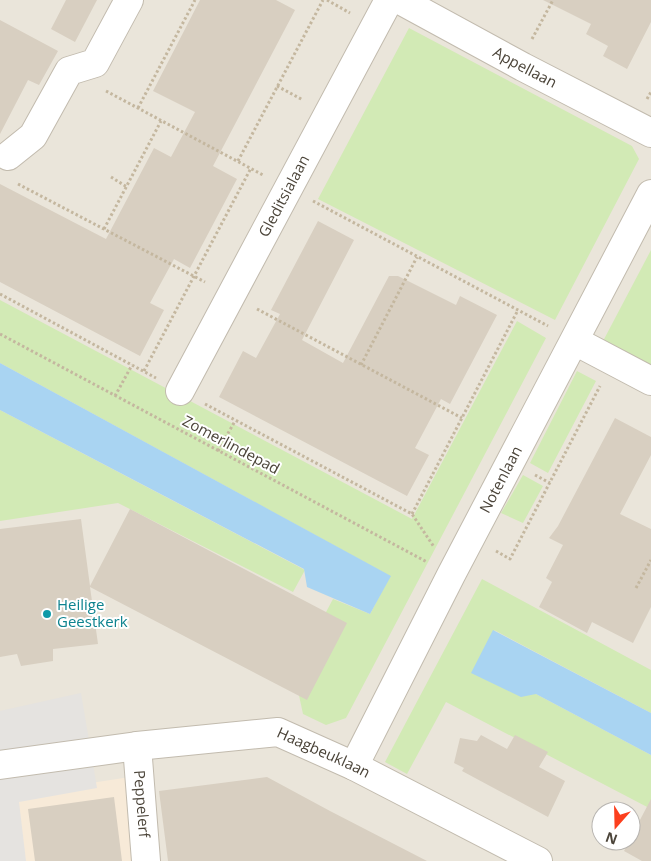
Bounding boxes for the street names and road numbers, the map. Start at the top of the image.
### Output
street label: Appellaan [490,42,561,92]
street label: Gleditsialaan [253,151,313,240]
street label: Zomerlindepad [179,410,283,478]
street label: Notenlaan [474,442,526,516]
street label: Haagbeuklaan [274,722,374,782]
street label: Peppelerf [130,769,155,839]

